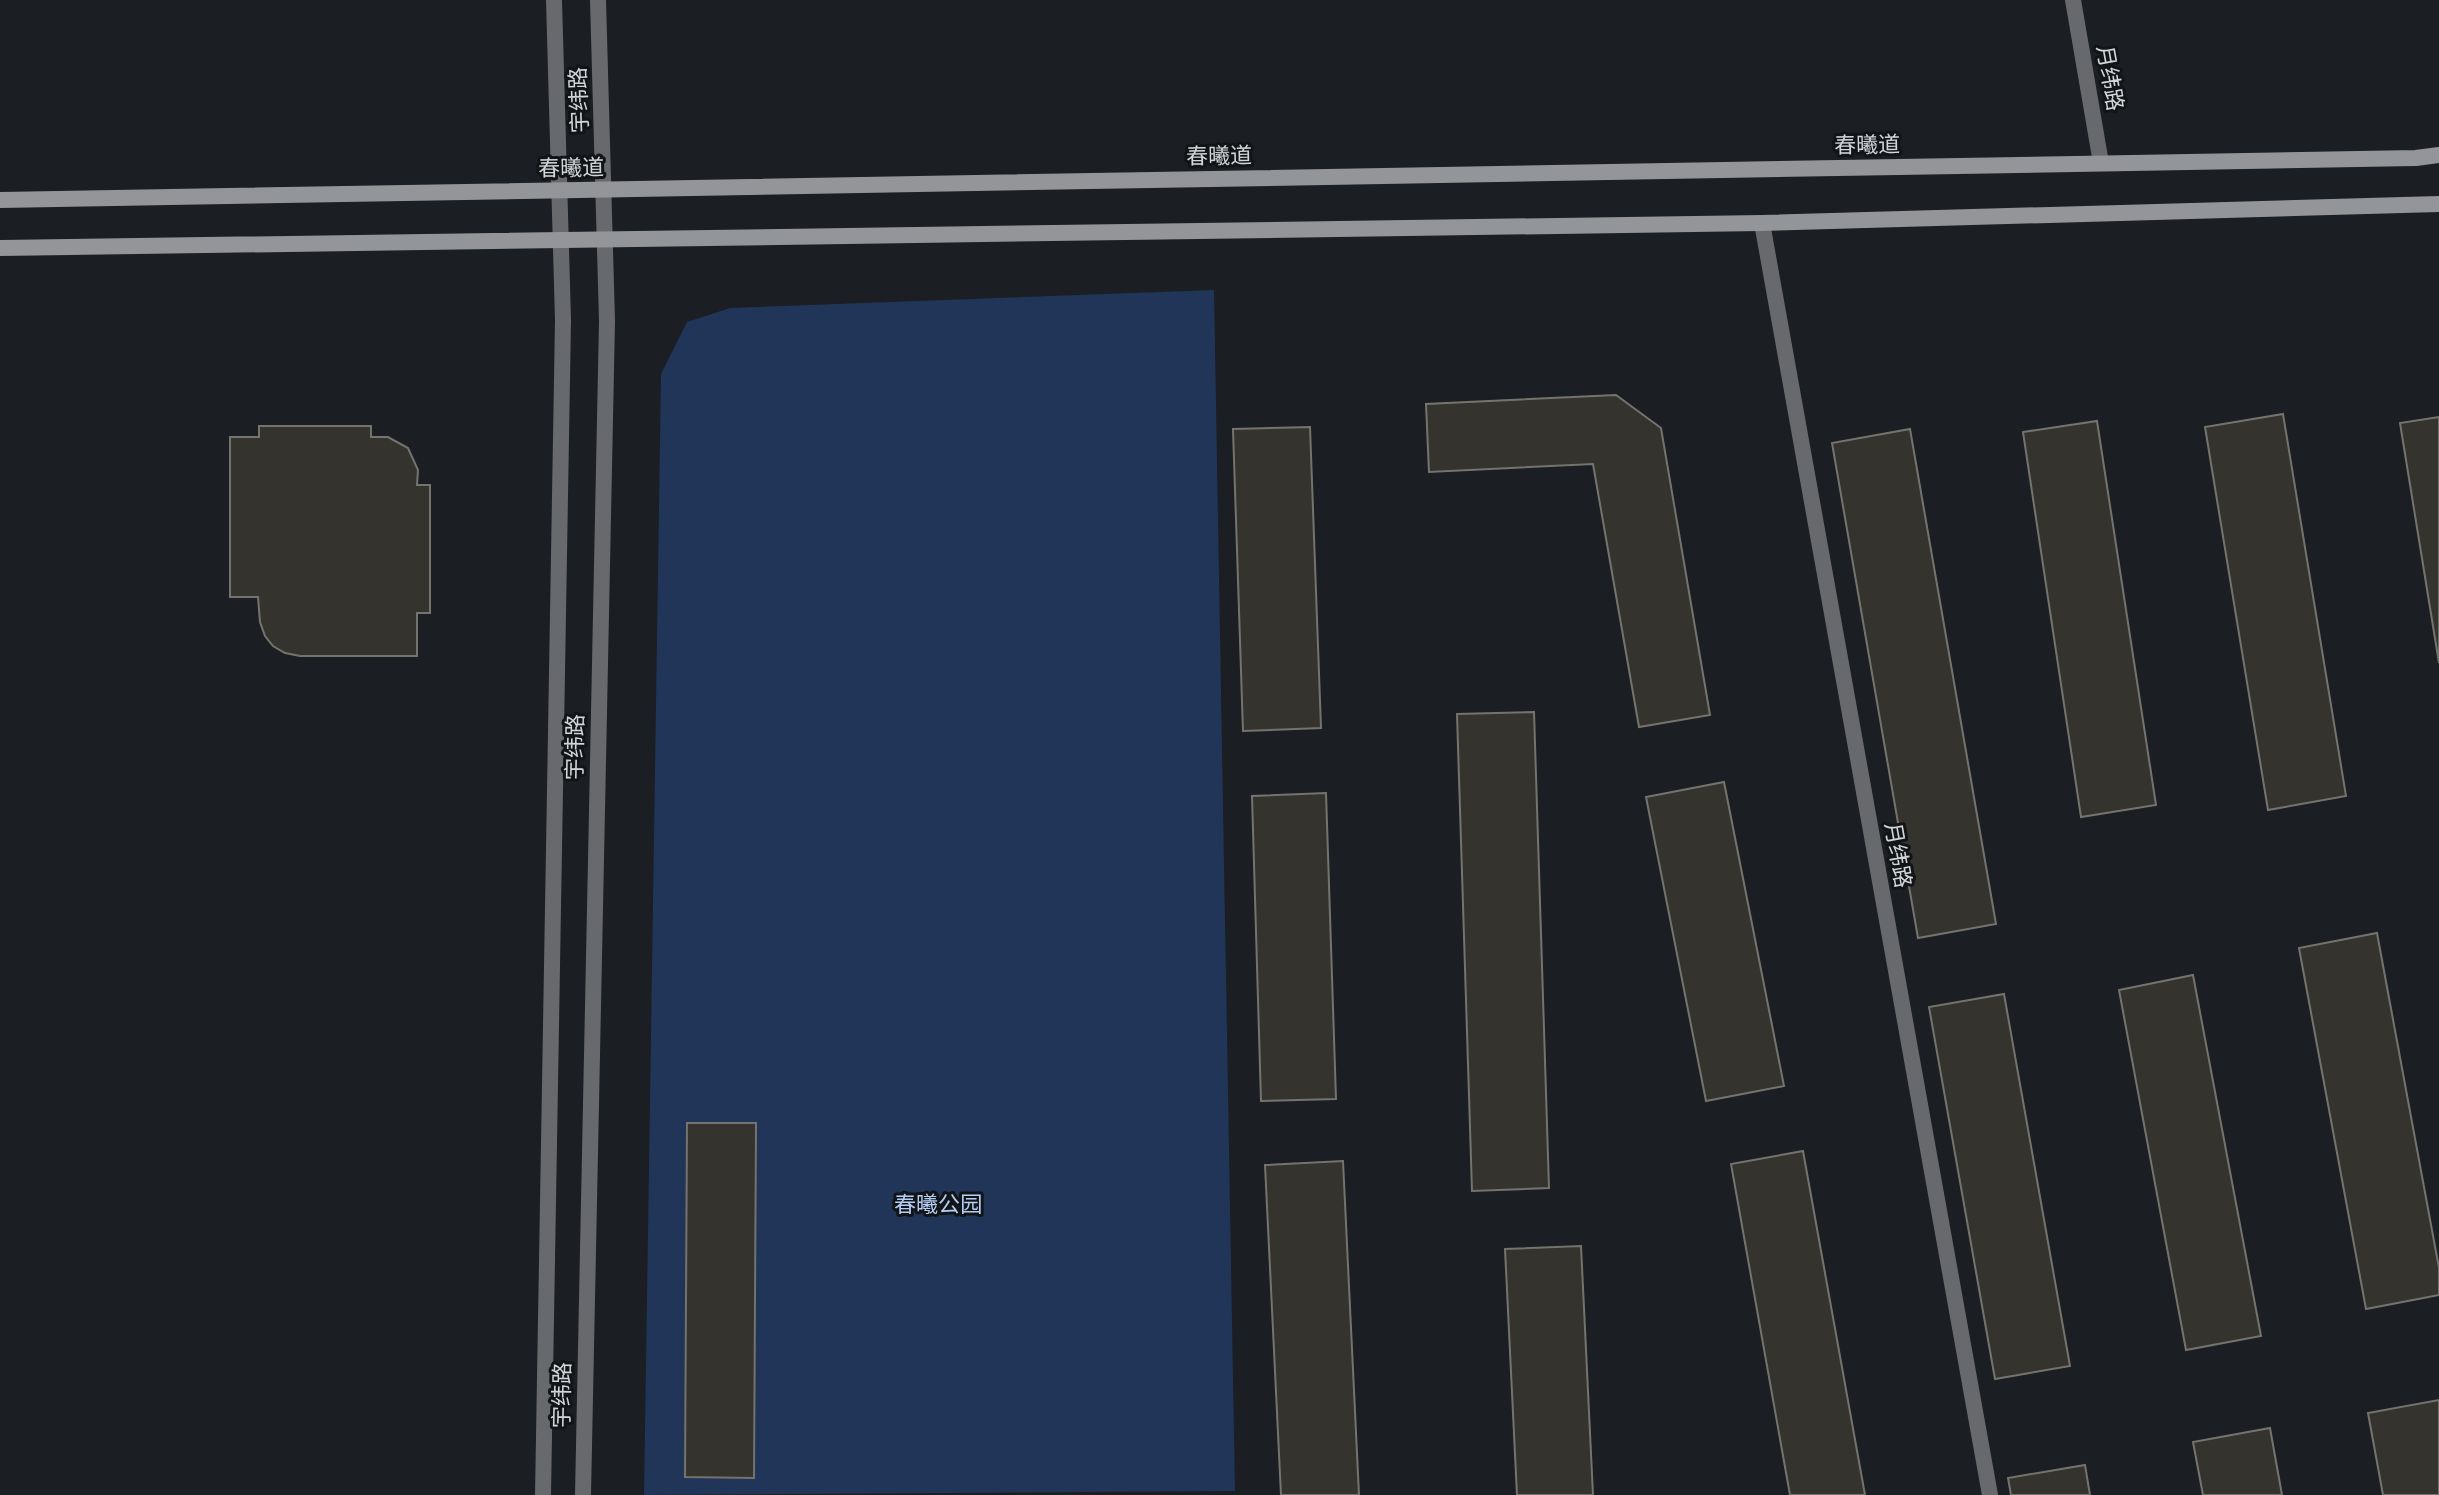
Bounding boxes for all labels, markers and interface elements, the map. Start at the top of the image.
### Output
street label: 月纬路 [2090,43,2130,113]
street label: 宇纬路 [563,67,595,133]
street label: 春曦道 [1834,130,1900,160]
street label: 春曦道 [1186,141,1252,171]
street label: 春曦道 [538,153,604,183]
street label: 宇纬路 [560,714,590,780]
street label: 月纬路 [1878,820,1918,890]
park label: 春曦公园 [894,1190,982,1219]
street label: 宇纬路 [547,1362,577,1428]

